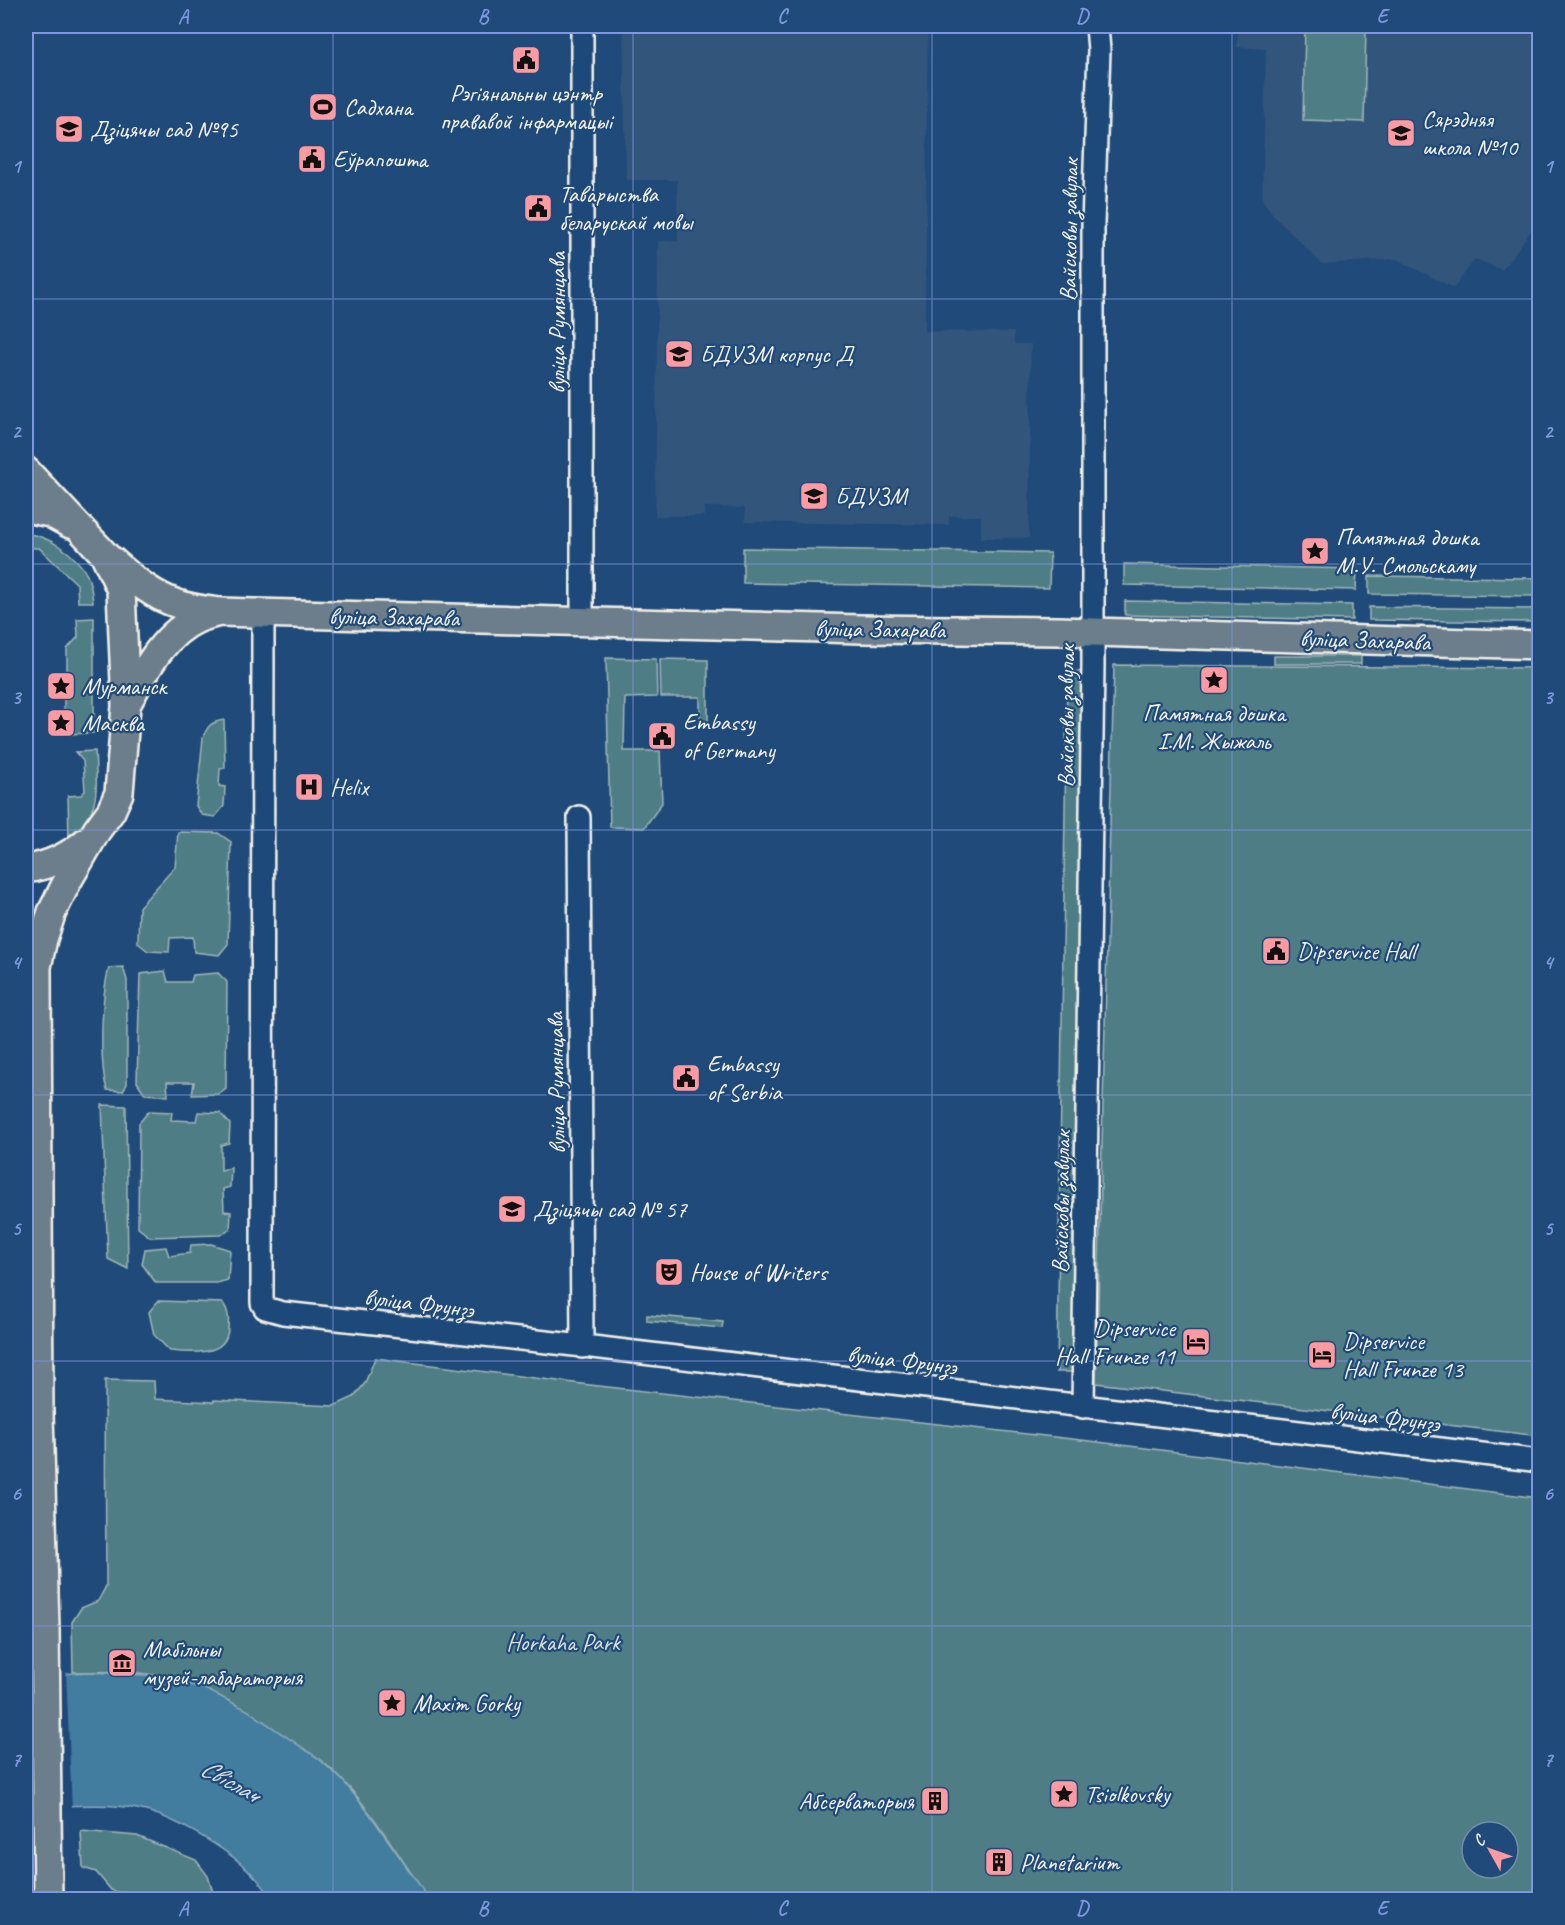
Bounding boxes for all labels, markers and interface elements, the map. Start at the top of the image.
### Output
text: A [178,4,190,29]
text: B [478,4,490,29]
text: C [777,4,789,29]
text: D [1076,4,1090,29]
text: E [1377,4,1391,29]
public building icon: Рэгіянальны цэнтр прававой інфармацыі [510,44,542,76]
place label: Рэгіянальны цэнтр прававой інфармацыі [440,78,615,136]
sports icon: Садхана [307,91,339,123]
place label: Садхана [344,92,414,122]
place label: Сярэдняя школа №10 [1422,104,1520,162]
school or university icon: Дзіцячы сад №95 [53,113,85,145]
place label: Дзіцячы сад №95 [90,114,239,145]
school or university icon: Сярэдняя школа №10 [1385,117,1417,149]
public building icon: Еўрапошта [296,143,328,175]
place label: Еўрапошта [333,144,429,174]
text: 1 [12,154,23,179]
text: 1 [1544,154,1555,179]
street label: Вайсковы завулак [1053,156,1086,302]
place label: Таварыства беларускай мовы [559,179,695,237]
public building icon: Таварыства беларускай мовы [522,192,554,224]
street label: вуліца Румянцава [542,251,572,394]
school or university icon: БДУЗМ корпус Д [663,338,695,370]
place label: БДУЗМ корпус Д [700,339,856,369]
text: 2 [12,419,23,444]
text: 2 [1544,419,1555,444]
school or university icon: БДУЗМ [798,480,830,512]
place label: БДУЗМ [835,481,910,511]
place label: Памятная дошка М.У. Смольскаму [1336,522,1481,580]
place icon: Памятная дошка М.У. Смольскаму [1299,535,1331,567]
street label: вуліца Захарава [329,601,461,633]
street label: вуліца Захарава [815,613,947,645]
street label: вуліца Захарава [1299,623,1432,657]
street label: Вайсковы завулак [1051,642,1082,787]
place icon: Памятная дошка І.М. Жыжаль [1198,664,1230,696]
place icon: Мурманск [45,670,77,702]
place label: Мурманск [82,671,169,701]
text: 3 [12,685,23,710]
text: 3 [1544,685,1555,710]
place label: Памятная дошка І.М. Жыжаль [1143,698,1287,756]
place icon: Масква [45,707,77,739]
place label: Embassy of Germany [683,707,776,765]
place label: Масква [82,708,145,738]
public building icon: Embassy of Germany [646,720,678,752]
hospital icon: Helix [293,771,325,803]
place label: Helix [330,772,370,802]
public building icon: Dipservice Hall [1260,935,1292,967]
place label: Dipservice Hall [1297,936,1419,966]
text: 4 [12,950,24,975]
text: 4 [1544,950,1556,975]
street label: вуліца Румянцава [540,1011,572,1154]
place label: Embassy of Serbia [707,1049,783,1107]
public building icon: Embassy of Serbia [670,1062,702,1094]
street label: Вайсковы завулак [1045,1128,1078,1274]
school or university icon: Дзіцячы сад № 57 [496,1193,528,1225]
place label: Дзіцячы сад № 57 [533,1194,688,1225]
text: 5 [12,1216,23,1241]
text: 5 [1544,1216,1555,1241]
theatre icon: House of Writers [653,1256,685,1288]
place label: House of Writers [690,1257,829,1287]
street label: вуліца Фрунзэ [363,1281,477,1326]
place label: Dipservice Hall Frunze 11 [1055,1313,1177,1371]
hotel icon: Dipservice Hall Frunze 11 [1180,1326,1212,1358]
place label: Dipservice Hall Frunze 13 [1343,1326,1465,1384]
street label: вуліца Фрунзэ [846,1338,960,1383]
hotel icon: Dipservice Hall Frunze 13 [1306,1339,1338,1371]
street label: вуліца Фрунзэ [1329,1395,1443,1440]
text: 6 [11,1481,22,1506]
text: 6 [1543,1481,1554,1506]
park label: Horkaha Park [506,1627,622,1657]
place label: Мабільны музей-лабараторыя [143,1634,304,1692]
museum icon: Мабільны музей-лабараторыя [106,1647,138,1679]
place icon: Maxim Gorky [376,1687,408,1719]
place label: Maxim Gorky [413,1688,522,1718]
text: 7 [12,1747,23,1772]
text: 7 [1544,1747,1555,1772]
water label: Свіслач [195,1751,269,1812]
place icon: Tsiolkovsky [1048,1778,1080,1810]
place label: Tsiolkovsky [1085,1779,1171,1809]
building icon: Абсерваторыя [919,1785,951,1817]
place label: Абсерваторыя [799,1786,915,1816]
north arrow [1460,1820,1520,1880]
text: С [1469,1830,1491,1850]
building icon: Planetarium [983,1846,1015,1878]
place label: Planetarium [1020,1847,1120,1877]
text: A [178,1896,190,1921]
text: B [478,1896,490,1921]
text: C [777,1896,789,1921]
text: D [1076,1896,1090,1921]
text: E [1377,1896,1391,1921]

